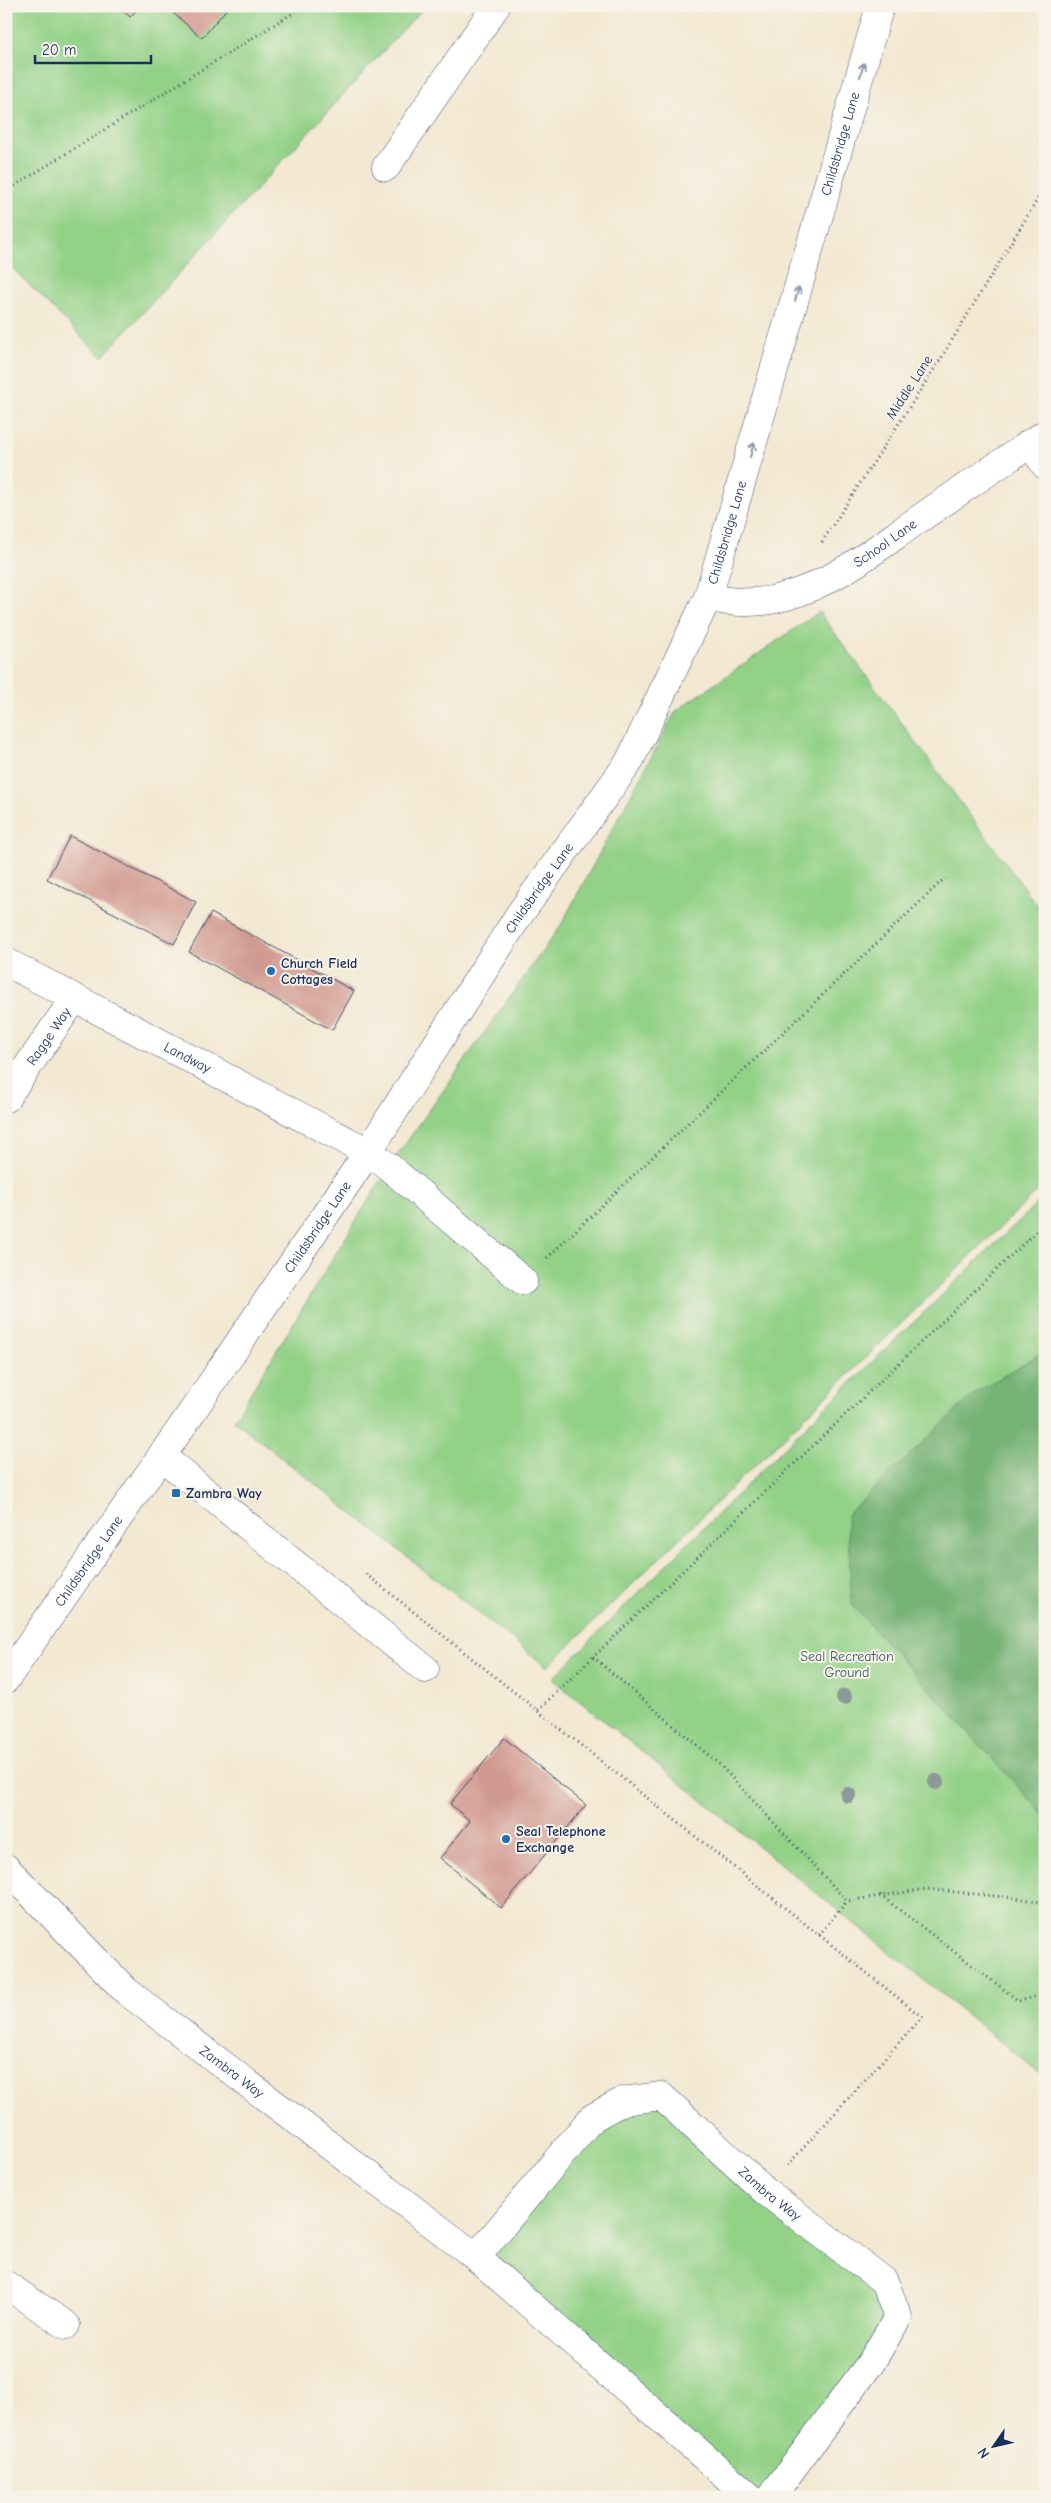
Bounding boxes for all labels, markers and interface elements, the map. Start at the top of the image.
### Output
scale bar [35,32,151,64]
text: 20 m [42,41,76,59]
one-way arrow [857,63,867,79]
street label: Childsbridge Lane [817,90,864,198]
one-way arrow [793,286,802,302]
street label: Middle Lane [882,352,936,423]
one-way arrow [747,442,757,458]
street label: Childsbridge Lane [704,479,750,586]
street label: School Lane [850,515,920,571]
street label: Childsbridge Lane [502,840,577,937]
place label: Church Field Cottages [281,955,357,988]
marker: Church Field Cottages [265,965,277,977]
street label: Ragge Way [23,1004,75,1069]
street label: Landway [161,1038,214,1077]
street label: Childsbridge Lane [281,1178,355,1276]
place label: Zambra Way [186,1485,262,1502]
marker: Zambra Way [170,1487,182,1499]
street label: Childsbridge Lane [51,1512,126,1610]
park label: Seal Recreation Ground [800,1648,894,1681]
place label: Seal Telephone Exchange [516,1823,606,1856]
marker: Seal Telephone Exchange [500,1833,512,1845]
street label: Zambra Way [196,2042,268,2102]
street label: Zambra Way [735,2163,805,2225]
north arrow [968,2420,1018,2470]
text: N [974,2444,993,2462]

